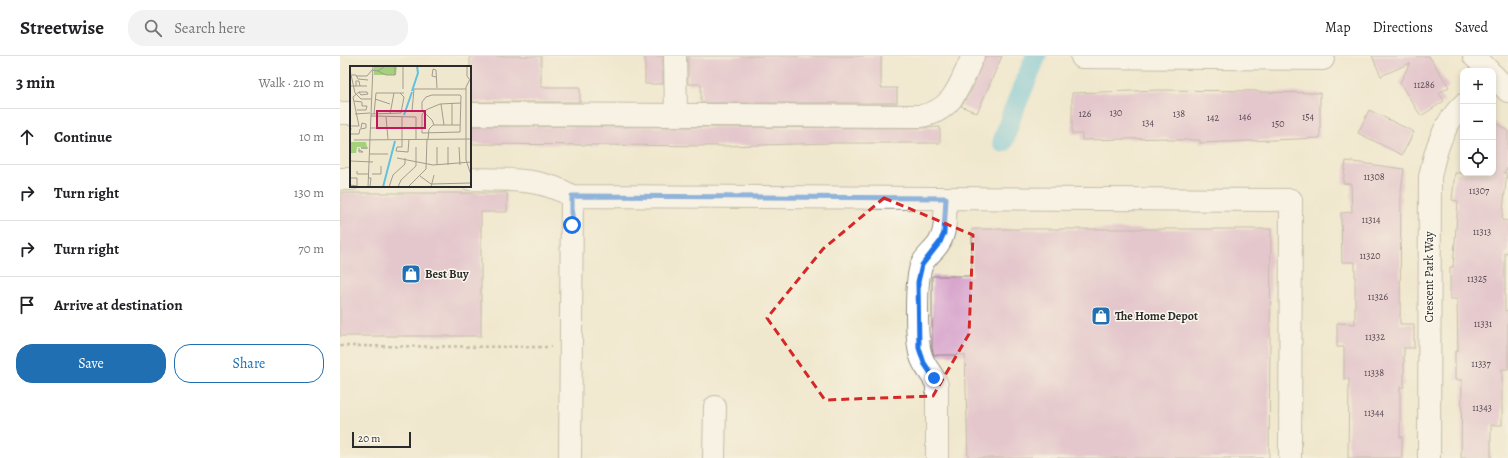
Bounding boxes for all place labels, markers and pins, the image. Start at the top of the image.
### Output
shop icon: Best Buy [400,263,422,285]
place label: Best Buy [425,266,469,282]
shop icon: The Home Depot [1090,305,1112,327]
place label: The Home Depot [1115,308,1198,324]

